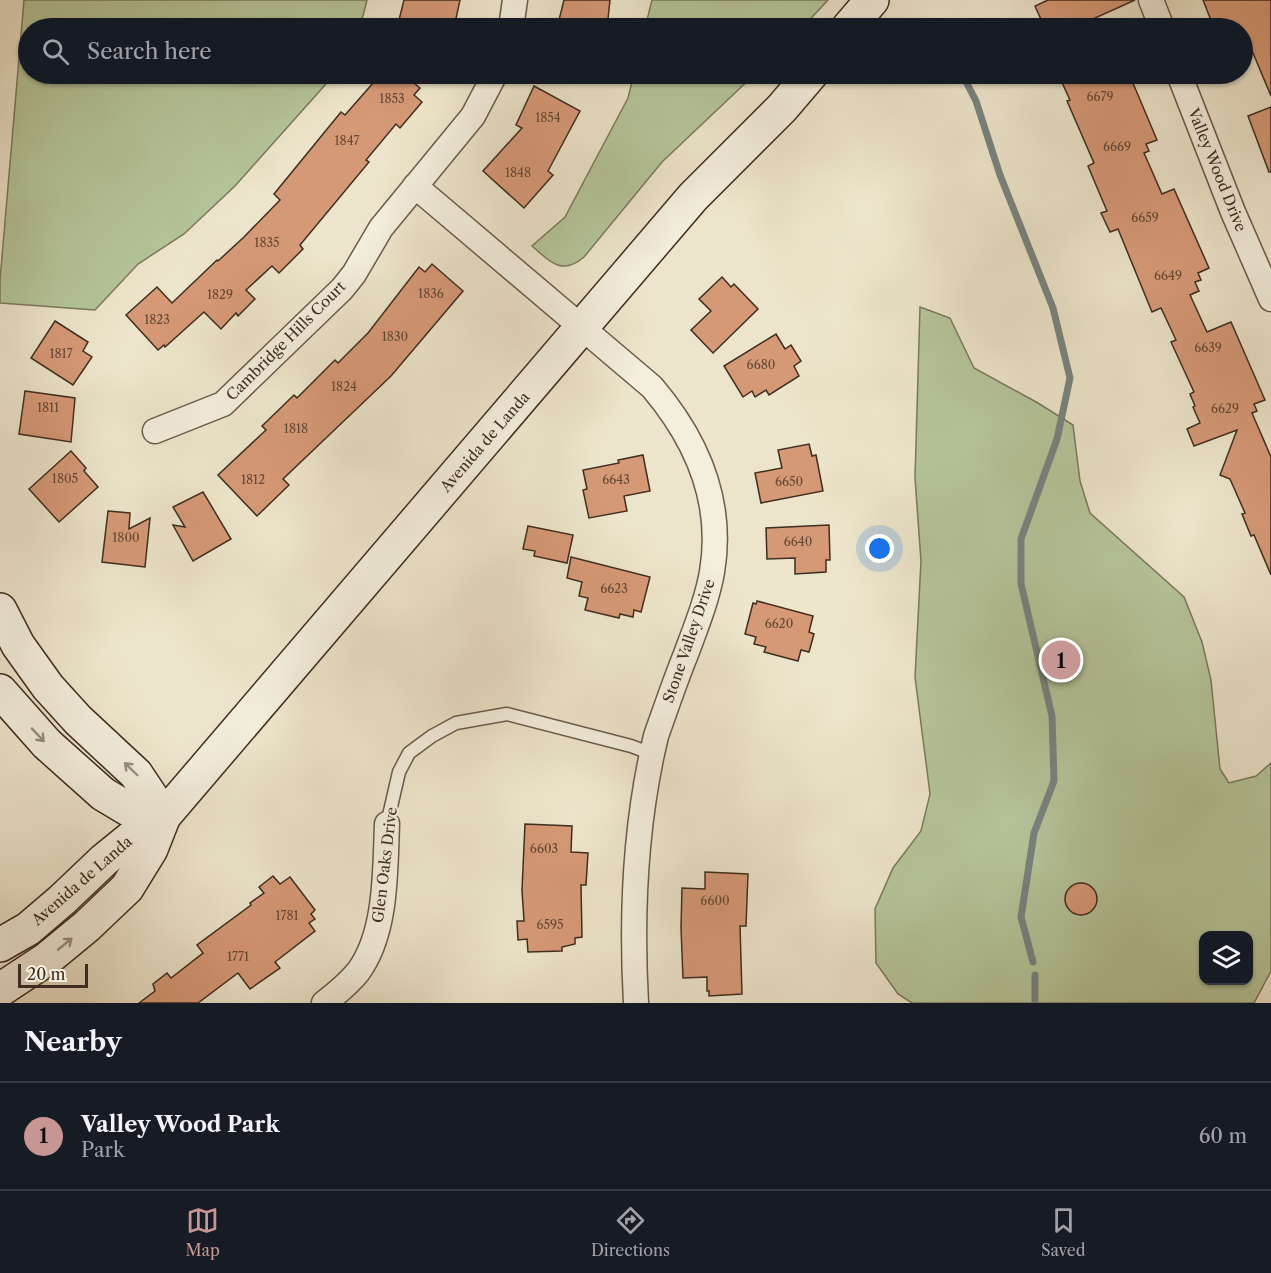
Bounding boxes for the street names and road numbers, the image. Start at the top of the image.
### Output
street label: Valley Wood Drive [1184,104,1251,234]
street label: Cambridge Hills Court [222,276,350,404]
street label: Avenida de Landa [435,388,533,497]
street label: Stone Valley Drive [658,576,719,705]
street label: Glen Oaks Drive [368,806,401,924]
street label: Avenida de Landa [27,832,136,930]

